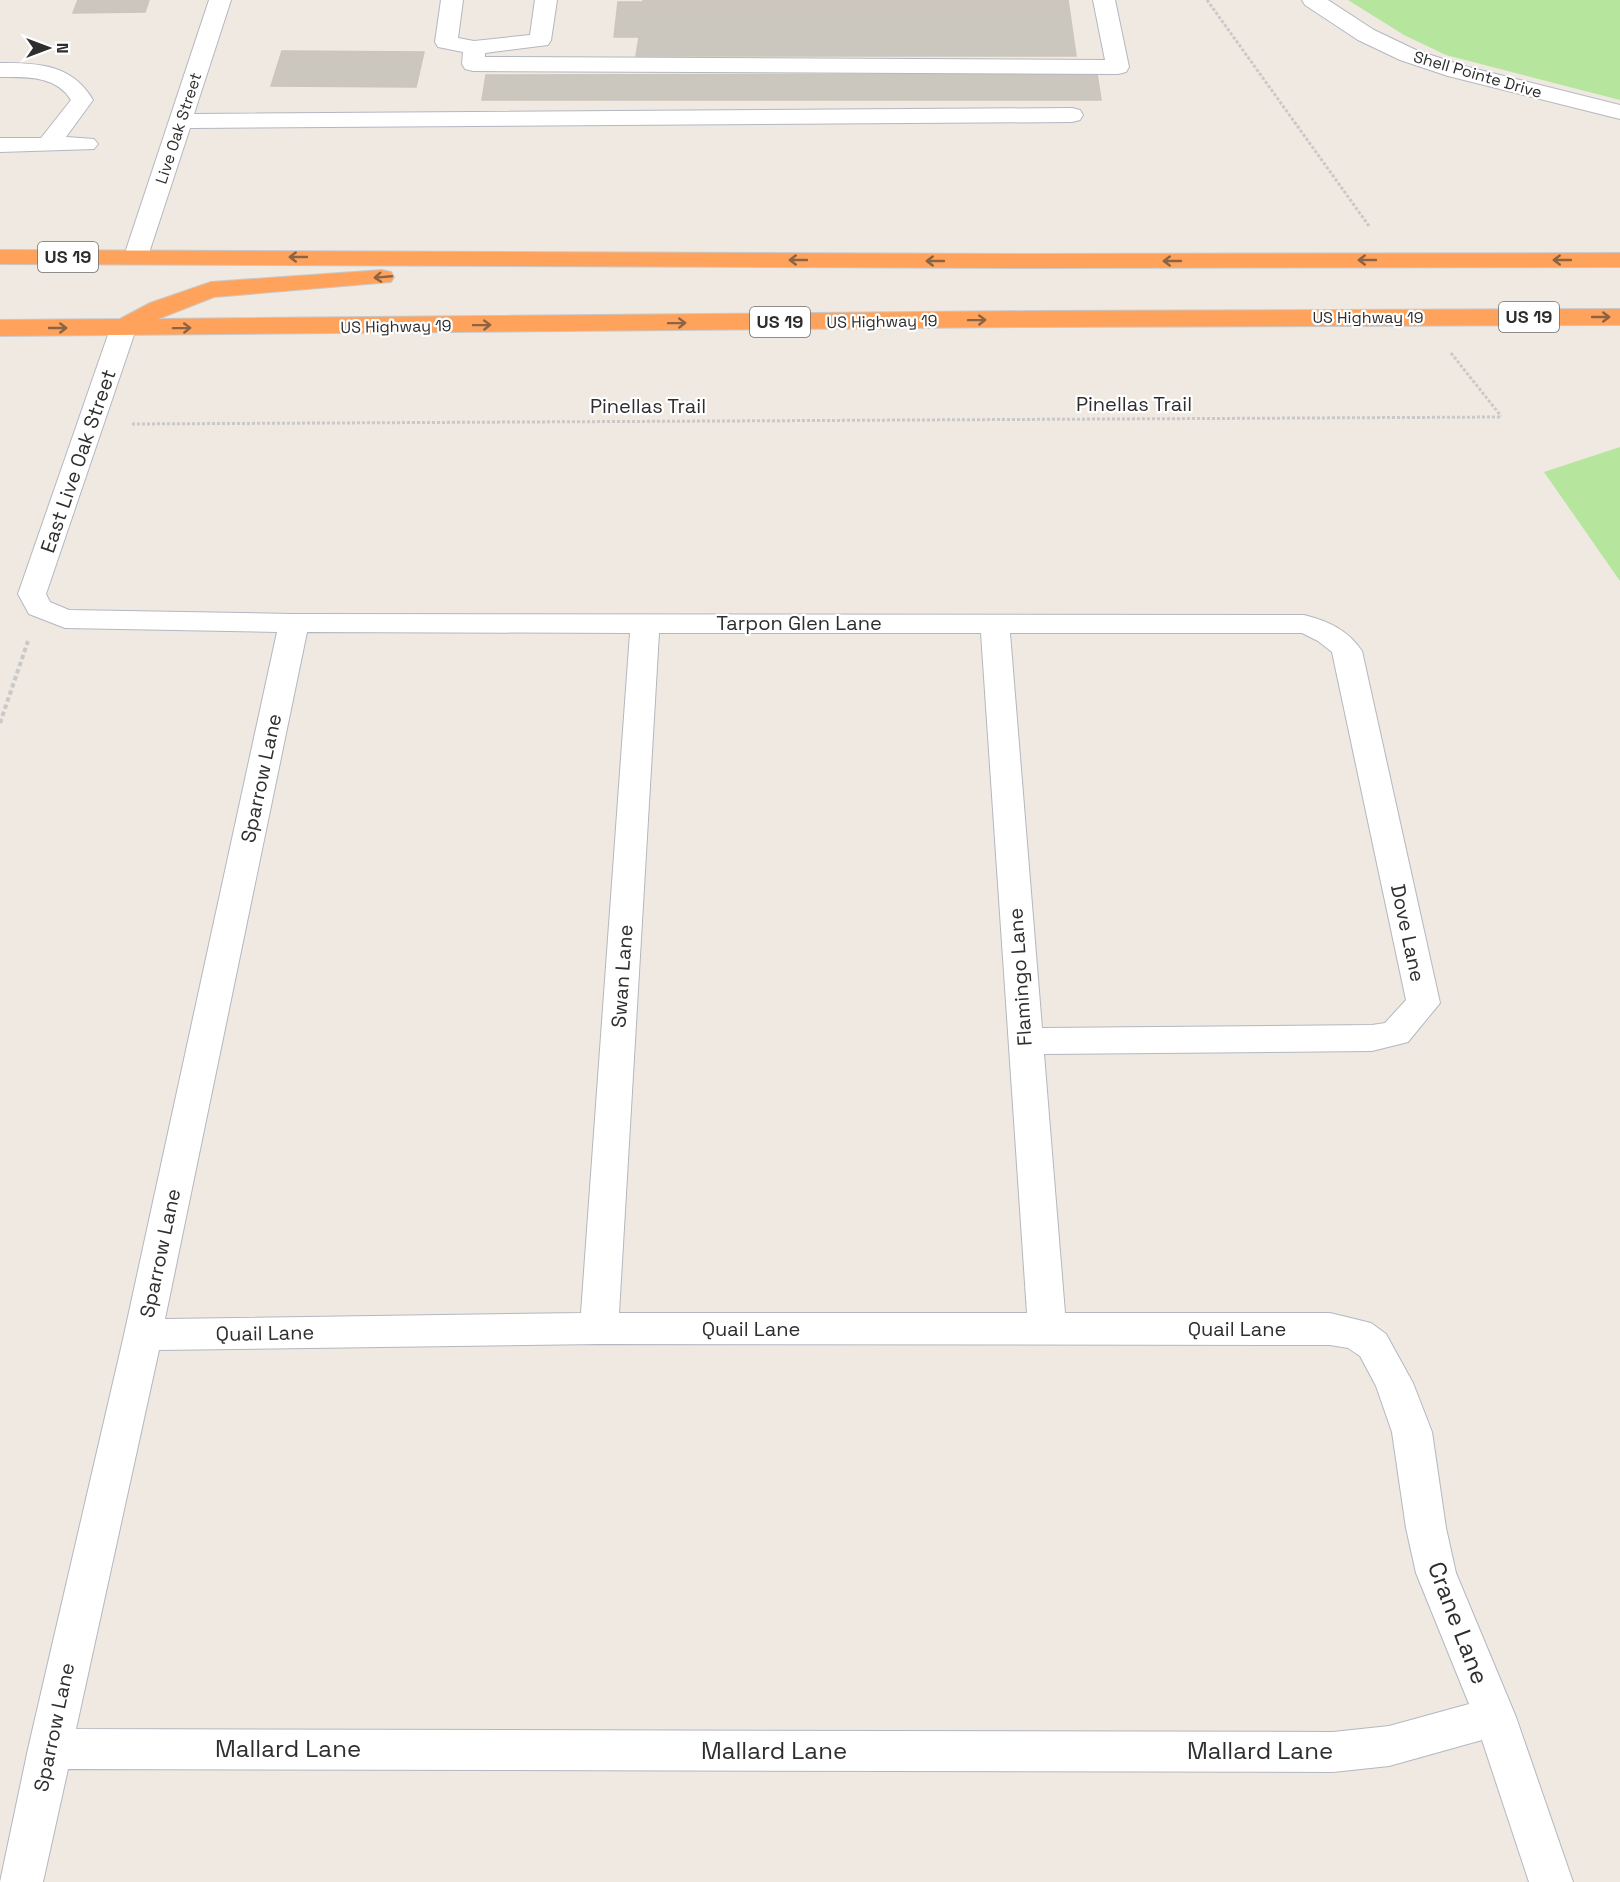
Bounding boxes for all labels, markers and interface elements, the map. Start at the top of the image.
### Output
north arrow [18,18,78,78]
text: N [52,43,73,53]
street label: Shell Pointe Drive [1411,46,1545,103]
street label: Live Oak Street [151,70,206,187]
road number: US 19 [38,242,98,272]
one-way arrow [288,251,308,263]
one-way arrow [789,254,809,266]
one-way arrow [1357,254,1377,266]
one-way arrow [1552,254,1572,266]
one-way arrow [925,255,945,266]
one-way arrow [1162,255,1182,267]
one-way arrow [373,272,393,283]
road number: US 19 [1499,302,1559,332]
road number: US 19 [750,307,810,337]
street label: US Highway 19 [1312,307,1424,328]
street label: US Highway 19 [826,310,938,333]
one-way arrow [1591,311,1611,323]
one-way arrow [966,314,986,325]
street label: US Highway 19 [340,315,452,338]
one-way arrow [666,317,686,329]
one-way arrow [471,319,491,331]
one-way arrow [48,322,68,334]
one-way arrow [171,322,191,334]
street label: East Live Oak Street [34,366,122,556]
street label: Pinellas Trail [1076,391,1192,417]
street label: Pinellas Trail [590,393,706,419]
street label: Tarpon Glen Lane [716,610,882,636]
street label: Sparrow Lane [235,711,287,845]
street label: Dove Lane [1385,882,1431,984]
street label: Flamingo Lane [1002,907,1038,1047]
street label: Swan Lane [605,923,639,1029]
street label: Sparrow Lane [134,1186,186,1320]
street label: Quail Lane [702,1316,800,1342]
street label: Quail Lane [1188,1316,1286,1342]
street label: Quail Lane [215,1319,315,1347]
street label: Crane Lane [1421,1557,1496,1688]
street label: Sparrow Lane [28,1660,80,1794]
street label: Mallard Lane [215,1733,361,1764]
street label: Mallard Lane [701,1735,847,1766]
street label: Mallard Lane [1187,1735,1333,1766]

